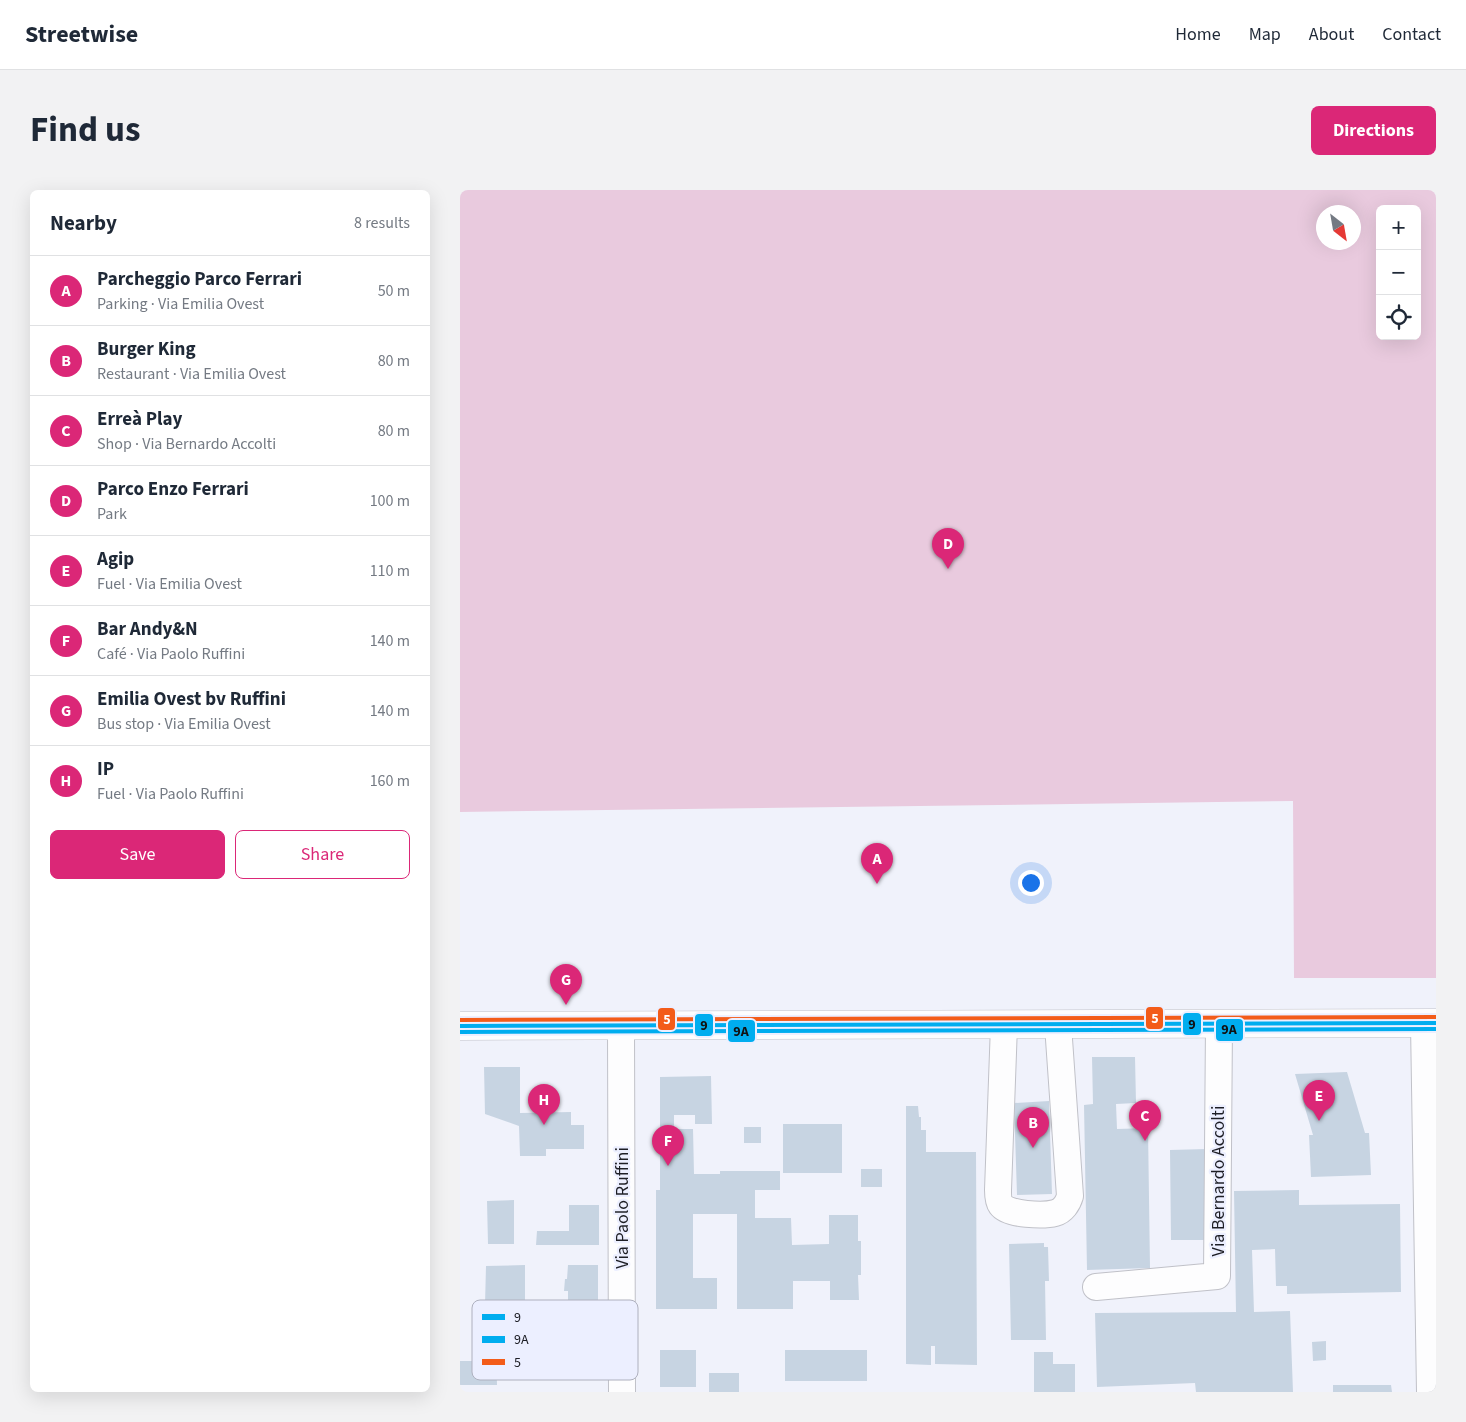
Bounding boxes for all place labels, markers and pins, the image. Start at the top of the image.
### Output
pin: D [932,528,964,569]
pin: A [861,843,893,884]
pin: G [550,964,582,1005]
pin: E [1303,1080,1335,1121]
pin: H [528,1084,560,1125]
pin: C [1129,1100,1161,1141]
pin: B [1017,1107,1049,1148]
pin: F [652,1125,684,1166]

